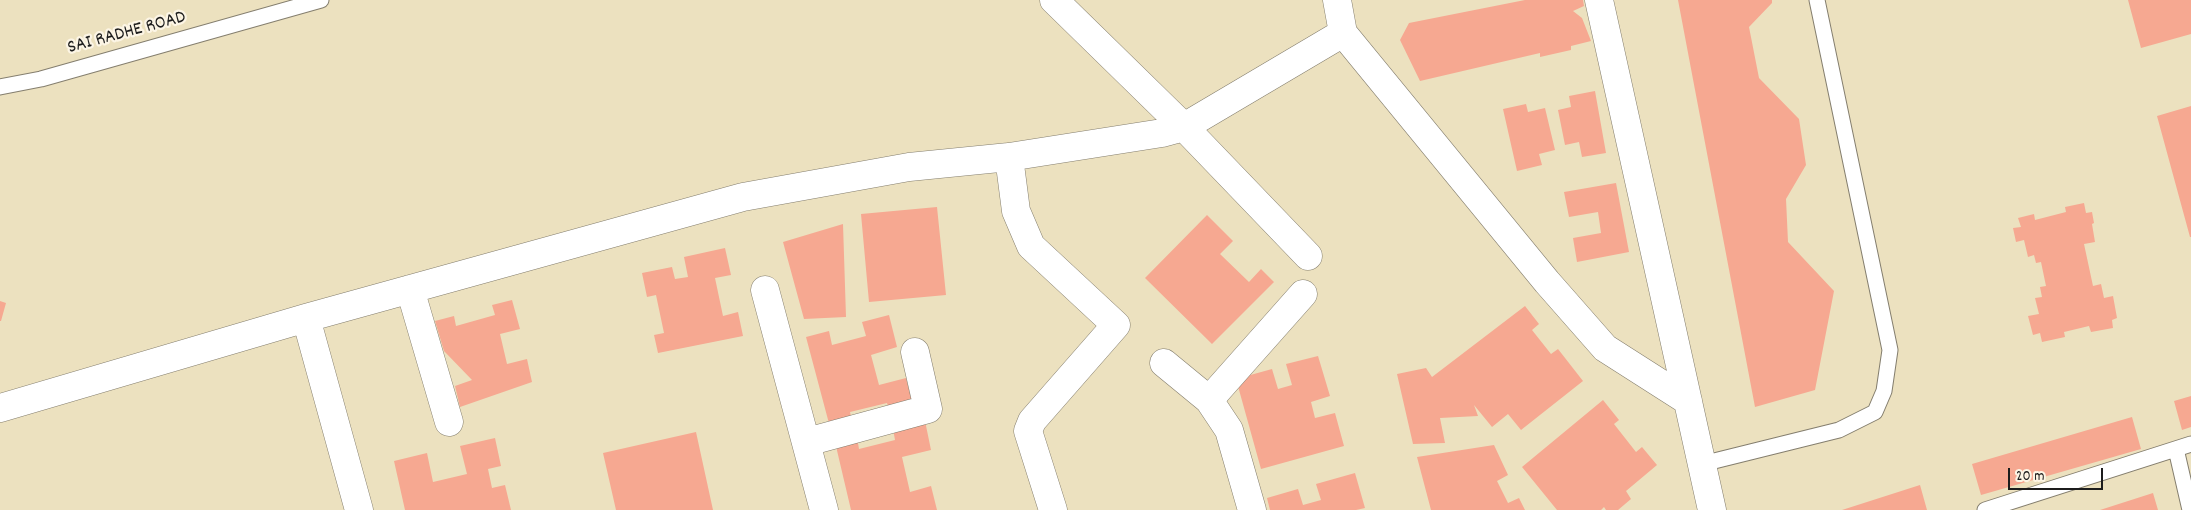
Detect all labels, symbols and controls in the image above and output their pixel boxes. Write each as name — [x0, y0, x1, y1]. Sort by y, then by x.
street label: SAI RADHE ROAD — [65, 7, 189, 61]
scale bar — [2011, 458, 2106, 490]
text: 20 m — [2016, 466, 2044, 488]

